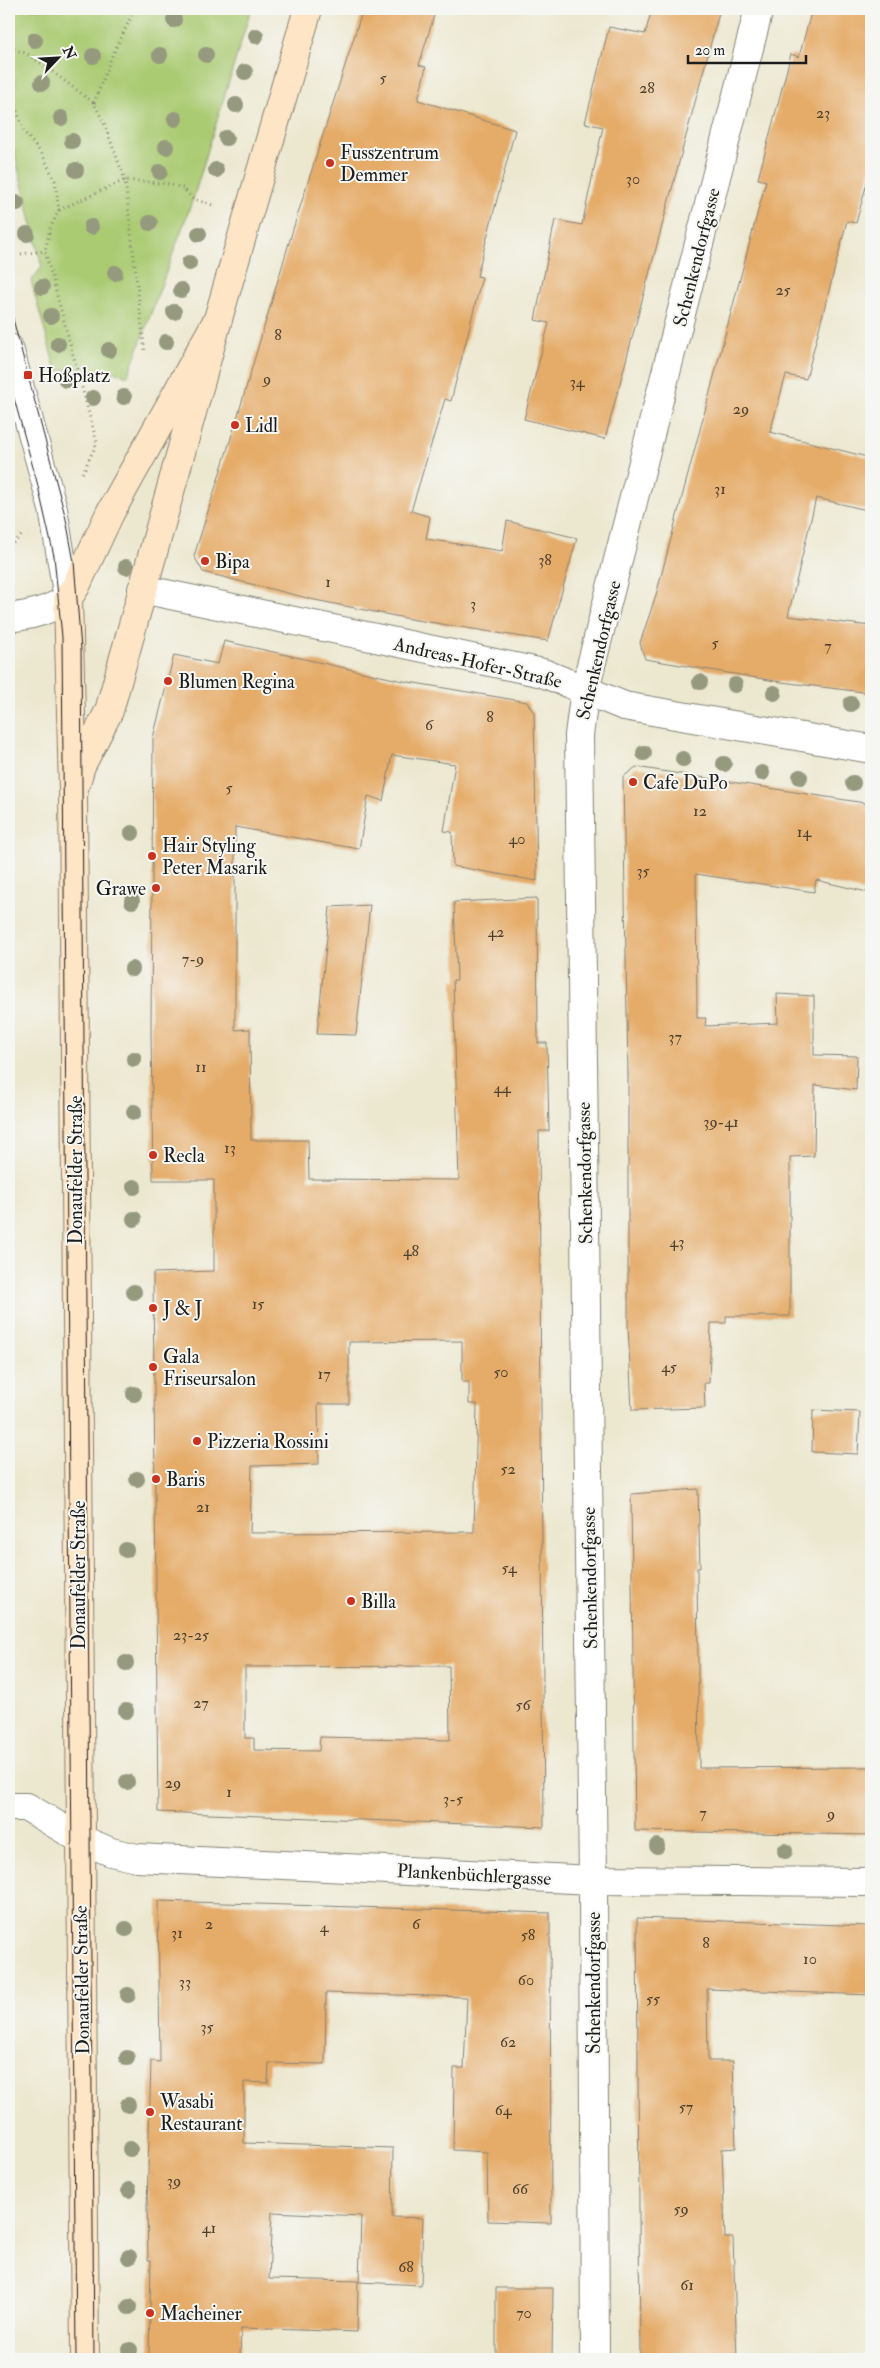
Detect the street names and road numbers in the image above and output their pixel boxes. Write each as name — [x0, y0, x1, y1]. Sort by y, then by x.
street label: Schenkendorfgasse — [668, 185, 726, 329]
street label: Schenkendorfgasse — [571, 578, 627, 722]
street label: Andreas-Hofer-Straße — [390, 632, 564, 694]
street label: Donaufelder Straße — [64, 1095, 88, 1245]
street label: Schenkendorfgasse — [572, 1102, 598, 1244]
street label: Donaufelder Straße — [67, 1500, 91, 1650]
street label: Schenkendorfgasse — [577, 1507, 603, 1649]
street label: Plankenbüchlergasse — [396, 1859, 552, 1891]
street label: Donaufelder Straße — [69, 1905, 95, 2055]
street label: Schenkendorfgasse — [582, 1912, 606, 2054]

